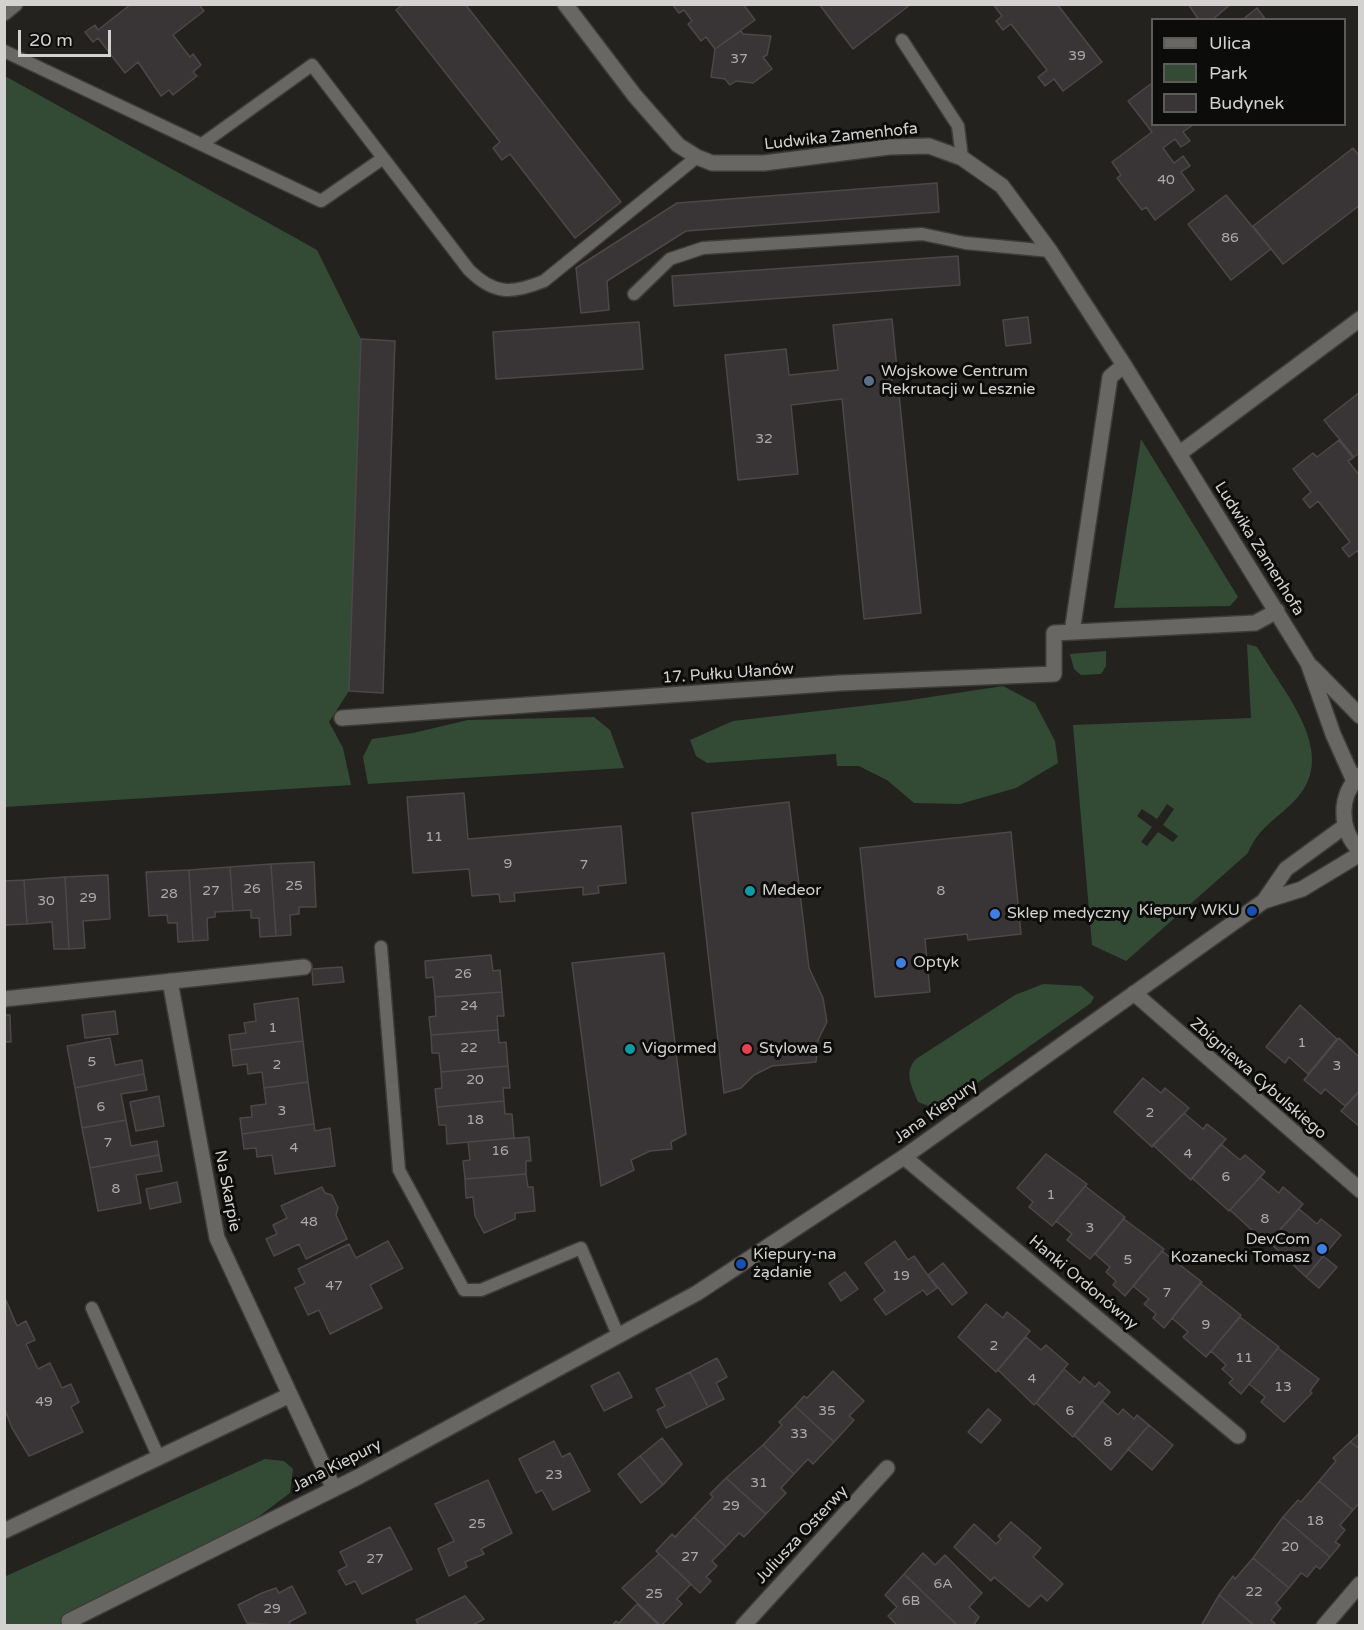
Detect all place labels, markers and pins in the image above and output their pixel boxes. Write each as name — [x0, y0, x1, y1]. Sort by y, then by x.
place label: Wojskowe Centrum Rekrutacji w Lesznie — [881, 362, 1035, 400]
marker: Wojskowe Centrum Rekrutacji w Lesznie — [862, 374, 876, 388]
place label: Medeor — [762, 881, 821, 901]
marker: Medeor — [743, 884, 757, 898]
place label: Kiepury WKU — [1138, 901, 1240, 921]
place label: Sklep medyczny — [1007, 904, 1130, 924]
marker: Kiepury WKU — [1245, 904, 1259, 918]
marker: Sklep medyczny — [988, 907, 1002, 921]
place label: Optyk — [913, 953, 959, 973]
marker: Optyk — [894, 956, 908, 970]
place label: Vigormed — [642, 1039, 717, 1059]
place label: Stylowa 5 — [759, 1039, 833, 1059]
marker: Vigormed — [623, 1042, 637, 1056]
marker: Stylowa 5 — [740, 1042, 754, 1056]
place label: DevCom Kozanecki Tomasz — [1171, 1230, 1310, 1268]
marker: DevCom Kozanecki Tomasz — [1315, 1242, 1329, 1256]
place label: Kiepury-na żądanie — [753, 1245, 836, 1283]
marker: Kiepury-na żądanie — [734, 1257, 748, 1271]

